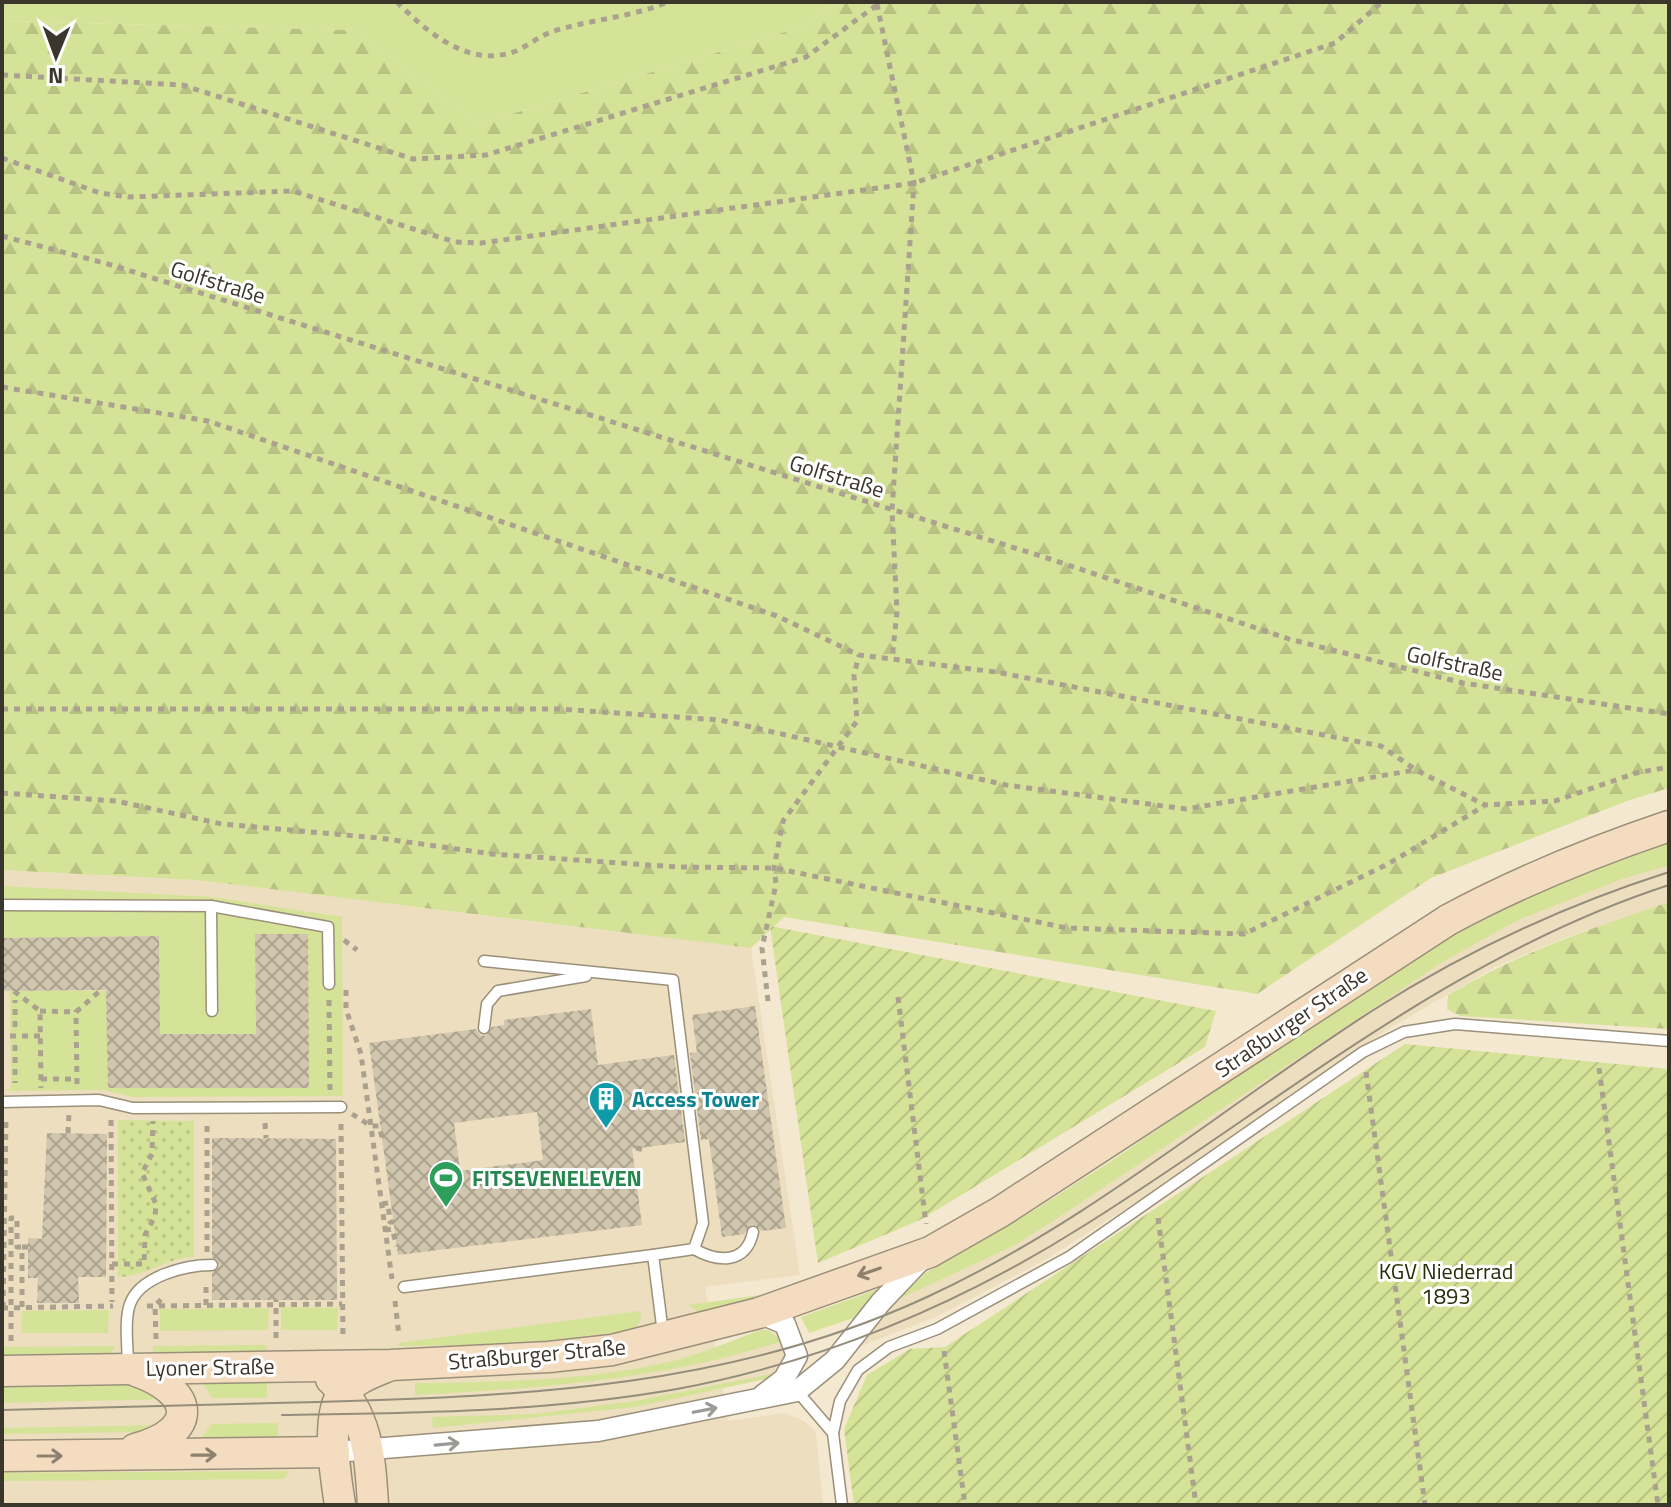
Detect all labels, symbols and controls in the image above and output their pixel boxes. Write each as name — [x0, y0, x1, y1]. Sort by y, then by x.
north arrow — [16, 16, 96, 96]
text: N — [48, 59, 64, 93]
street label: Golfstraße — [166, 251, 270, 313]
street label: Golfstraße — [785, 445, 889, 507]
street label: Golfstraße — [1404, 636, 1506, 690]
street label: Straßburger Straße — [1208, 958, 1374, 1086]
building icon: Access Tower — [587, 1080, 625, 1130]
place label: Access Tower — [632, 1082, 760, 1116]
sports icon: FITSEVENELEVEN — [427, 1159, 465, 1209]
place label: FITSEVENELEVEN — [472, 1161, 642, 1195]
park label: KGV Niederrad 1893 — [1379, 1254, 1513, 1313]
one-way arrow — [857, 1266, 882, 1280]
street label: Straßburger Straße — [447, 1329, 627, 1379]
street label: Lyoner Straße — [145, 1349, 275, 1385]
one-way arrow — [692, 1402, 717, 1417]
one-way arrow — [433, 1436, 460, 1451]
one-way arrow — [190, 1447, 217, 1463]
one-way arrow — [36, 1448, 63, 1464]

